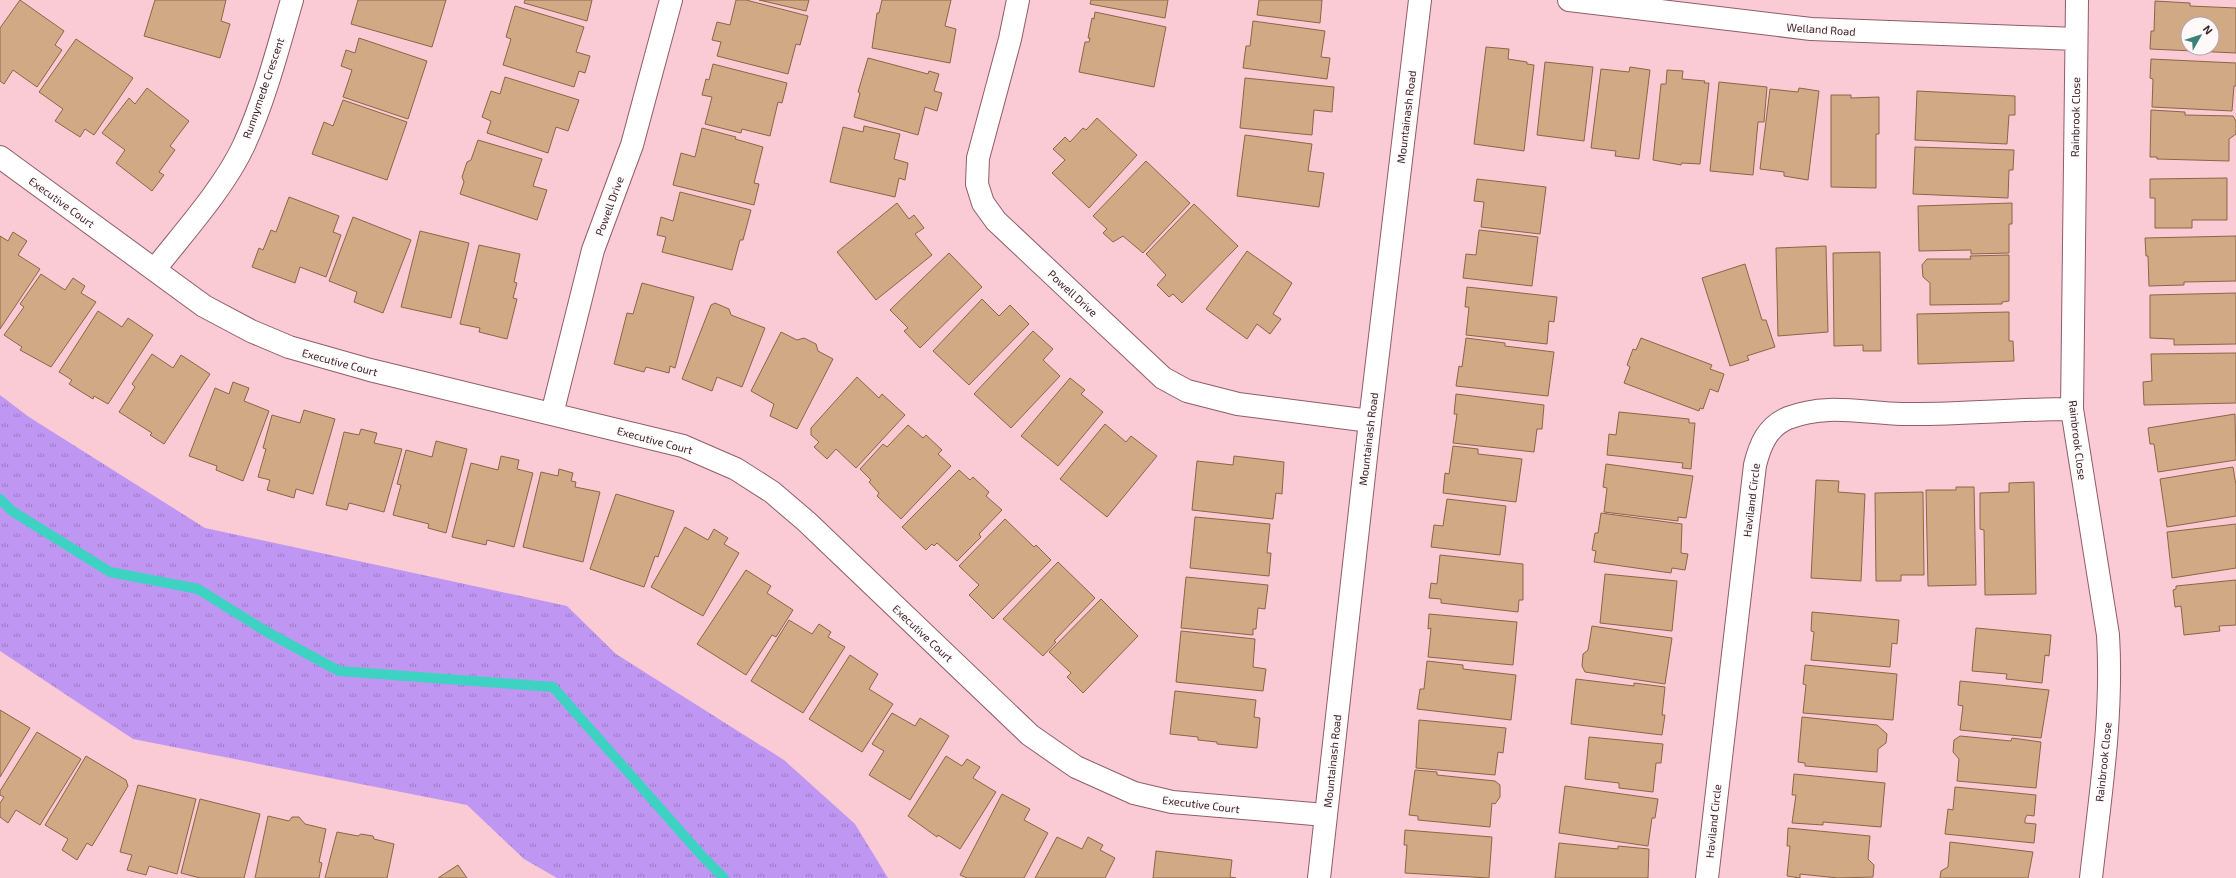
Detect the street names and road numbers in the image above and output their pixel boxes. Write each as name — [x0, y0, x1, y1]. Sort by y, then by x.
street label: Welland Road — [1786, 20, 1856, 38]
street label: Runnymede Crescent — [240, 36, 286, 140]
street label: Mountainash Road — [1394, 70, 1418, 164]
street label: Rainbrook Close — [2068, 77, 2082, 157]
street label: Executive Court — [27, 174, 97, 230]
street label: Powell Drive — [592, 174, 626, 238]
street label: Powell Drive — [1046, 267, 1100, 319]
street label: Executive Court — [301, 346, 379, 378]
street label: Mountainash Road — [1356, 392, 1380, 486]
street label: Rainbrook Close — [2067, 399, 2089, 481]
street label: Executive Court — [616, 424, 694, 456]
street label: Haviland Circle — [1740, 462, 1762, 538]
street label: Executive Court — [890, 602, 956, 664]
street label: Mountainash Road — [1321, 714, 1343, 808]
street label: Rainbrook Close — [2092, 721, 2114, 803]
street label: Haviland Circle — [1703, 783, 1723, 859]
street label: Executive Court — [1162, 793, 1240, 815]

